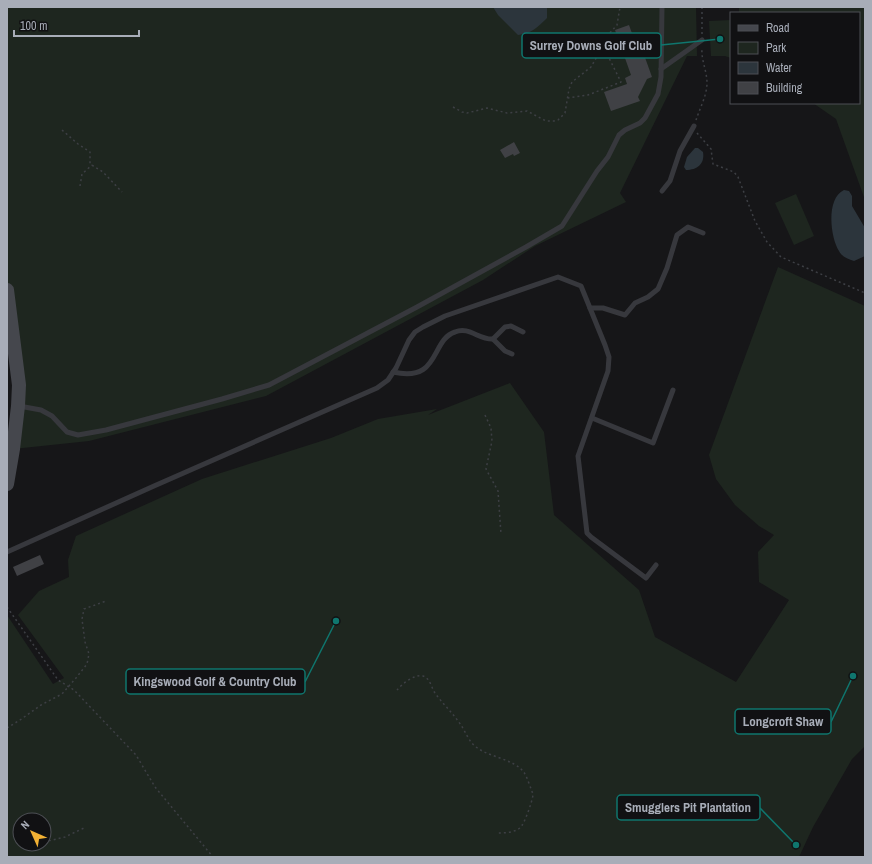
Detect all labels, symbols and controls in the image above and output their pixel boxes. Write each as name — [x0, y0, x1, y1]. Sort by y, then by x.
scale bar — [14, 12, 139, 38]
legend — [730, 12, 860, 104]
text: 100 m — [20, 18, 47, 34]
text: Road — [766, 20, 790, 36]
callout: Surrey Downs Golf Club — [522, 33, 661, 58]
text: Surrey Downs Golf Club — [530, 37, 652, 54]
text: Park — [766, 40, 786, 56]
text: Water — [766, 60, 793, 76]
text: Building — [766, 80, 803, 96]
callout: Kingswood Golf & Country Club — [126, 669, 305, 694]
text: Kingswood Golf & Country Club — [134, 673, 296, 690]
callout: Longcroft Shaw — [735, 709, 831, 734]
text: Longcroft Shaw — [743, 713, 824, 730]
callout: Smugglers Pit Plantation — [617, 795, 760, 820]
text: Smugglers Pit Plantation — [625, 799, 751, 816]
north arrow — [12, 812, 52, 852]
text: N — [18, 818, 32, 832]

